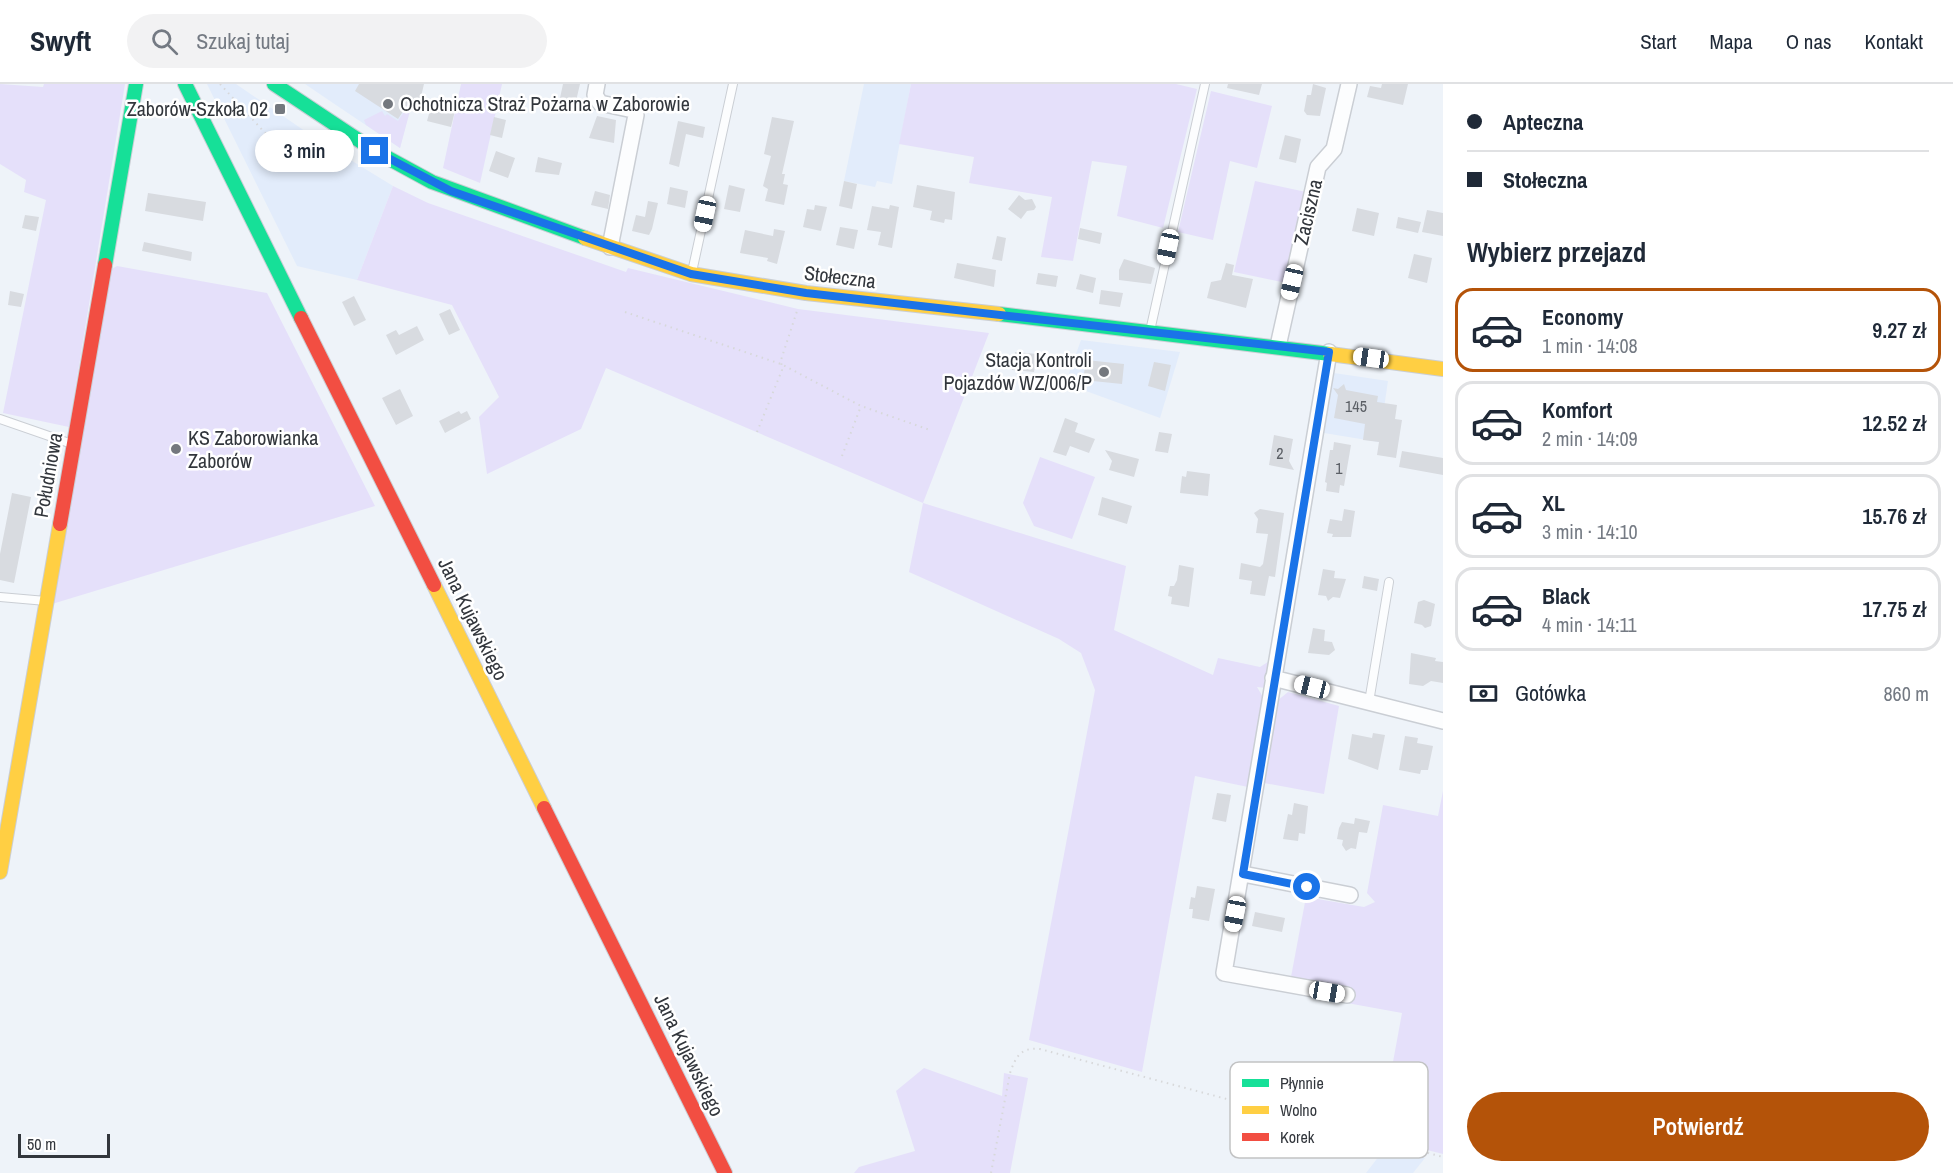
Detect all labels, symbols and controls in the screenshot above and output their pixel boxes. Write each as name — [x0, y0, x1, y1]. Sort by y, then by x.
search box — [127, 14, 547, 68]
text: Swyft — [30, 22, 91, 60]
icon: search — [148, 25, 181, 58]
text: Szukaj tutaj — [196, 26, 290, 56]
text: Start — [1640, 27, 1677, 56]
text: Mapa — [1710, 27, 1753, 56]
text: O nas — [1786, 27, 1832, 56]
text: Kontakt — [1865, 27, 1923, 56]
place label: Ochotnicza Straż Pożarna w Zaborowie — [400, 90, 690, 117]
place label: Zaborów-Szkoła 02 — [127, 95, 268, 122]
marker: Ochotnicza Straż Pożarna w Zaborowie — [381, 97, 395, 111]
marker: Zaborów-Szkoła 02 — [273, 102, 287, 116]
text: Apteczna — [1503, 107, 1583, 137]
callout: 3 min — [255, 130, 354, 172]
text: 3 min — [283, 137, 326, 164]
route end — [361, 137, 388, 164]
text: Stołeczna — [1503, 165, 1587, 195]
street label: Zaciszna — [1287, 176, 1328, 247]
car — [692, 195, 718, 233]
car — [1155, 228, 1181, 266]
text: Wybierz przejazd — [1467, 234, 1646, 270]
street label: Stołeczna — [803, 259, 877, 294]
car — [1279, 262, 1305, 302]
text: Economy — [1542, 302, 1623, 332]
icon: car — [1470, 303, 1524, 357]
text: 9.27 zł — [1872, 315, 1926, 345]
text: 1 min · 14:08 — [1542, 332, 1638, 359]
place label: Stacja Kontroli Pojazdów WZ/006/P — [943, 346, 1092, 396]
car — [1352, 347, 1390, 369]
marker: Stacja Kontroli Pojazdów WZ/006/P — [1097, 365, 1111, 379]
house number: 145 — [1345, 395, 1367, 417]
text: Komfort — [1542, 395, 1612, 425]
icon: car — [1470, 396, 1524, 450]
text: 12.52 zł — [1862, 408, 1926, 438]
place label: KS Zaborowianka Zaborów — [188, 424, 318, 474]
text: 2 min · 14:09 — [1542, 425, 1638, 452]
street label: Południowa — [27, 430, 68, 519]
marker: KS Zaborowianka Zaborów — [169, 442, 183, 456]
house number: 2 — [1276, 442, 1284, 464]
house number: 1 — [1335, 457, 1343, 479]
text: XL — [1542, 488, 1565, 518]
icon: car — [1470, 489, 1524, 543]
text: 15.76 zł — [1862, 501, 1926, 531]
text: 3 min · 14:10 — [1542, 518, 1638, 545]
street label: Jana Kujawskiego — [432, 553, 515, 685]
text: Black — [1542, 581, 1590, 611]
icon: car — [1470, 582, 1524, 636]
text: 17.75 zł — [1862, 594, 1926, 624]
text: 4 min · 14:11 — [1542, 611, 1637, 638]
car — [1292, 674, 1332, 700]
icon: cash — [1467, 677, 1500, 710]
text: Gotówka — [1515, 678, 1586, 708]
text: 860 m — [1883, 680, 1929, 707]
route start — [1293, 873, 1320, 900]
car — [1223, 895, 1247, 933]
car — [1308, 980, 1346, 1004]
street label: Jana Kujawskiego — [648, 989, 731, 1121]
legend — [1230, 1062, 1428, 1158]
text: Płynnie — [1280, 1072, 1324, 1094]
button: Potwierdź — [1467, 1092, 1929, 1161]
text: Wolno — [1280, 1099, 1317, 1121]
text: Korek — [1280, 1126, 1315, 1148]
scale bar — [18, 1131, 110, 1158]
text: 50 m — [27, 1133, 56, 1155]

